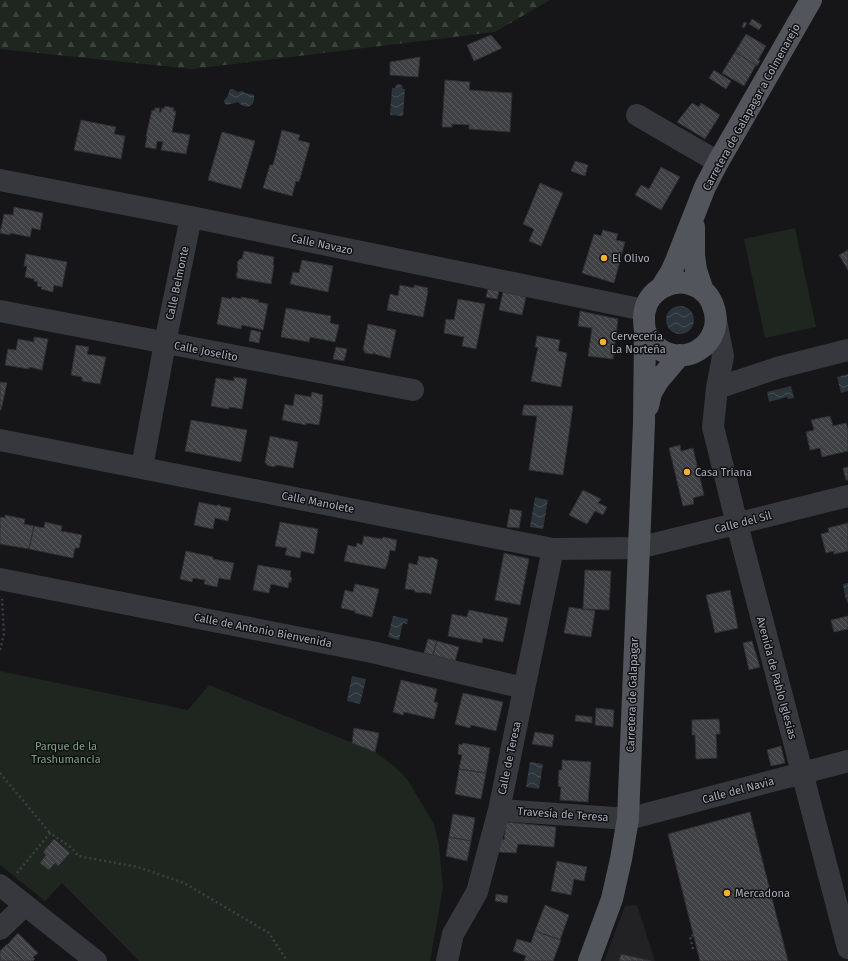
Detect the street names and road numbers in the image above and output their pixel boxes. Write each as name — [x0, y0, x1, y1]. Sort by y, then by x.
street label: Carretera de Galapagar a Colmenarejo — [700, 21, 803, 193]
street label: Calle Navazo — [290, 232, 354, 257]
street label: Calle Belmonte — [163, 245, 192, 321]
street label: Calle Joselito — [173, 339, 239, 364]
street label: Calle Manolete — [281, 489, 355, 516]
street label: Calle del Sil — [713, 509, 773, 536]
street label: Calle de Antonio Bienvenida — [193, 611, 333, 650]
street label: Avenida de Pablo Iglesias — [754, 615, 799, 741]
street label: Carretera de Galapagar — [624, 637, 641, 752]
street label: Calle de Teresa — [495, 720, 524, 796]
street label: Calle del Navia — [701, 775, 775, 806]
street label: Travesía de Teresa — [517, 805, 609, 824]

